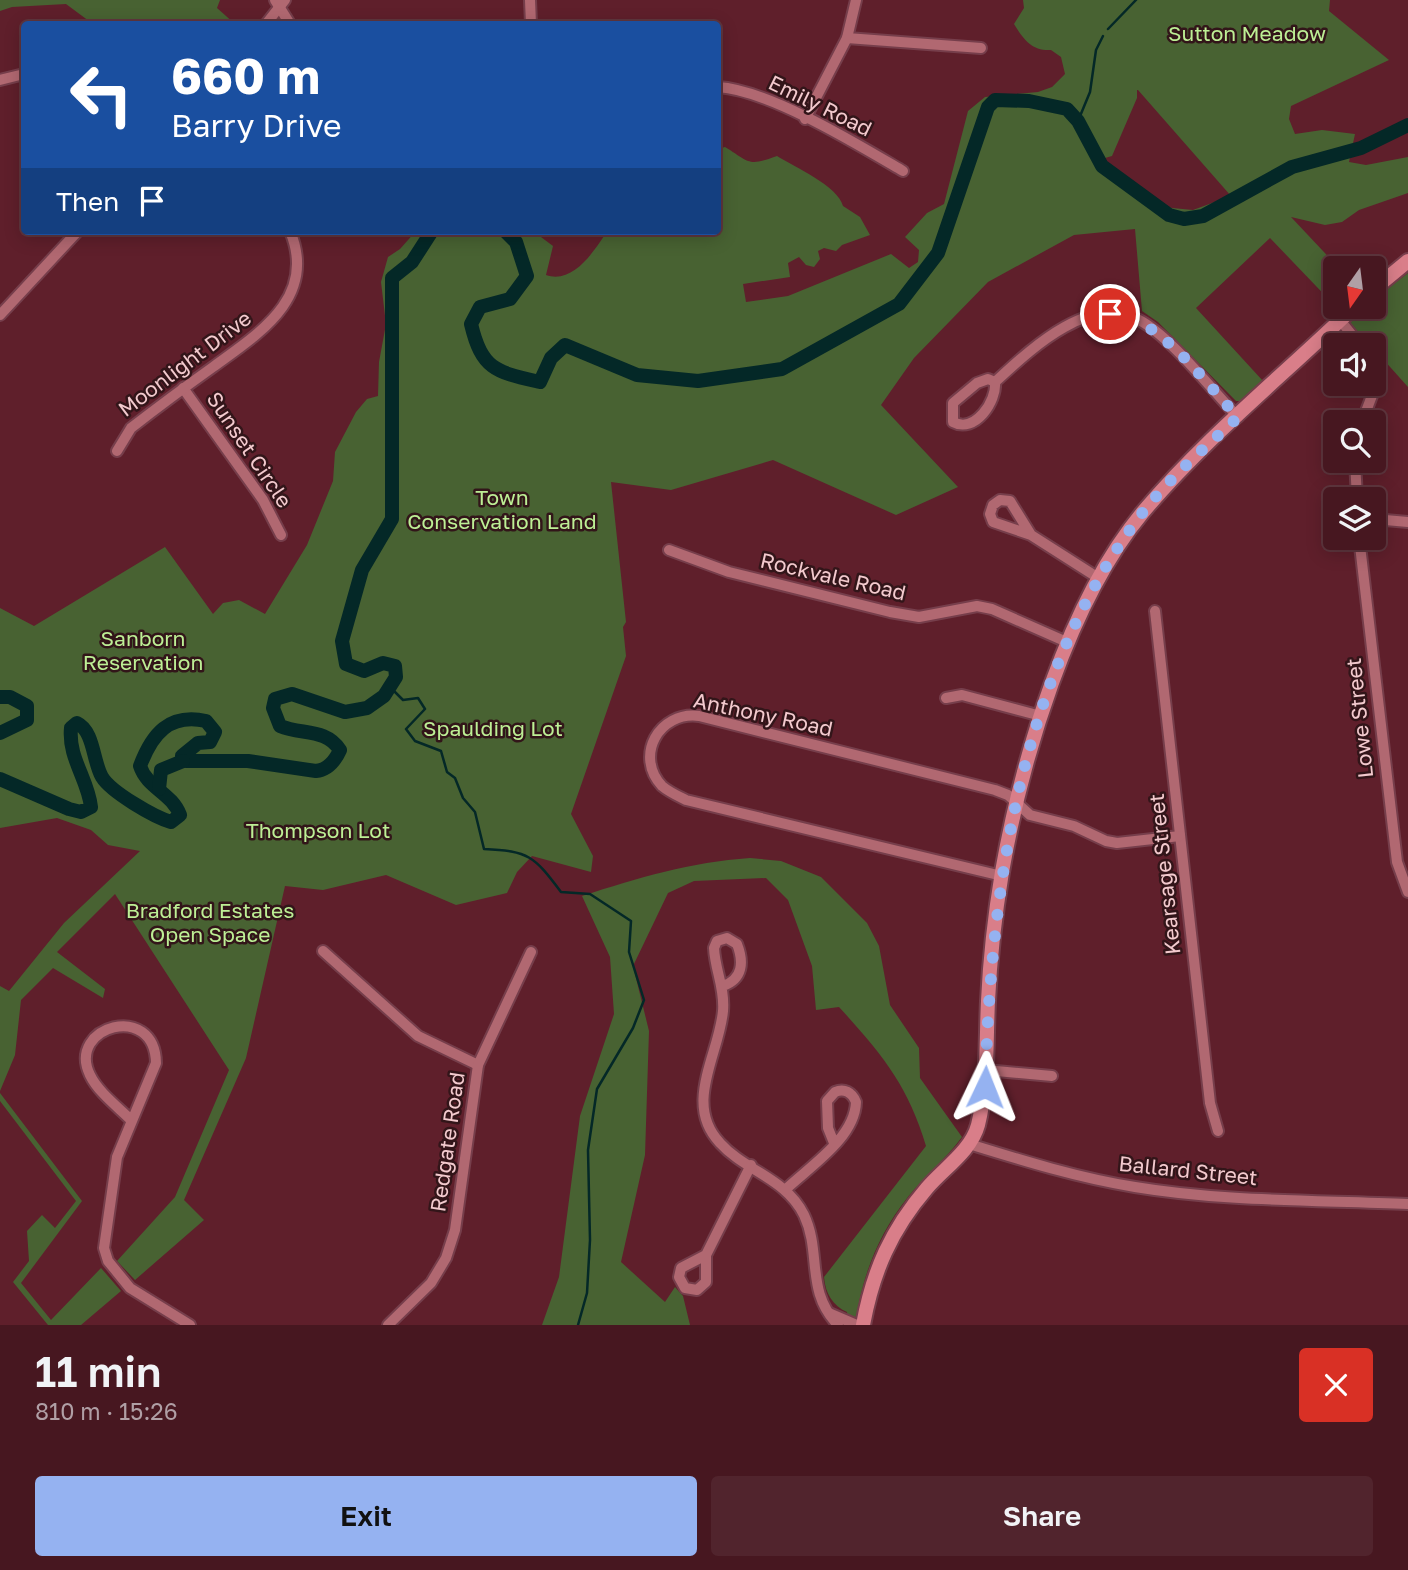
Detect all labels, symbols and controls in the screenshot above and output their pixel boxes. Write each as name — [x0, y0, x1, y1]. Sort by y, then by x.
park label: Sutton Meadow — [1168, 20, 1326, 46]
text: 660 m — [171, 46, 320, 105]
icon: left — [56, 49, 147, 140]
street label: Emily Road — [764, 69, 876, 141]
text: Barry Drive — [171, 106, 342, 144]
icon: arrive — [133, 182, 171, 220]
text: Then — [56, 186, 119, 217]
north arrow — [1323, 256, 1386, 318]
map controls — [1323, 256, 1386, 550]
pin — [1080, 284, 1140, 344]
icon: arrive — [1091, 295, 1129, 333]
street label: Moonlight Drive — [113, 305, 256, 422]
button: sound — [1323, 333, 1386, 396]
street label: Sunset Circle — [202, 387, 298, 512]
button: search — [1323, 410, 1386, 473]
park label: Town Conservation Land — [407, 484, 597, 534]
button: layers — [1323, 487, 1386, 550]
street label: Rockvale Road — [758, 547, 909, 605]
park label: Sanborn Reservation — [83, 625, 203, 675]
street label: Lowe Street — [1340, 657, 1378, 779]
street label: Anthony Road — [691, 687, 835, 741]
park label: Spaulding Lot — [423, 715, 563, 741]
street label: Kearsage Street — [1143, 792, 1185, 956]
park label: Thompson Lot — [246, 817, 390, 843]
park label: Bradford Estates Open Space — [126, 897, 294, 947]
position arrow — [948, 1050, 1022, 1124]
street label: Redgate Road — [424, 1070, 470, 1213]
street label: Ballard Street — [1117, 1150, 1259, 1190]
text: 11 min — [35, 1346, 161, 1396]
button: close — [1299, 1348, 1373, 1422]
text: 810 m · 15:26 — [35, 1397, 178, 1425]
button: Exit — [35, 1476, 697, 1556]
button: Share — [711, 1476, 1373, 1556]

